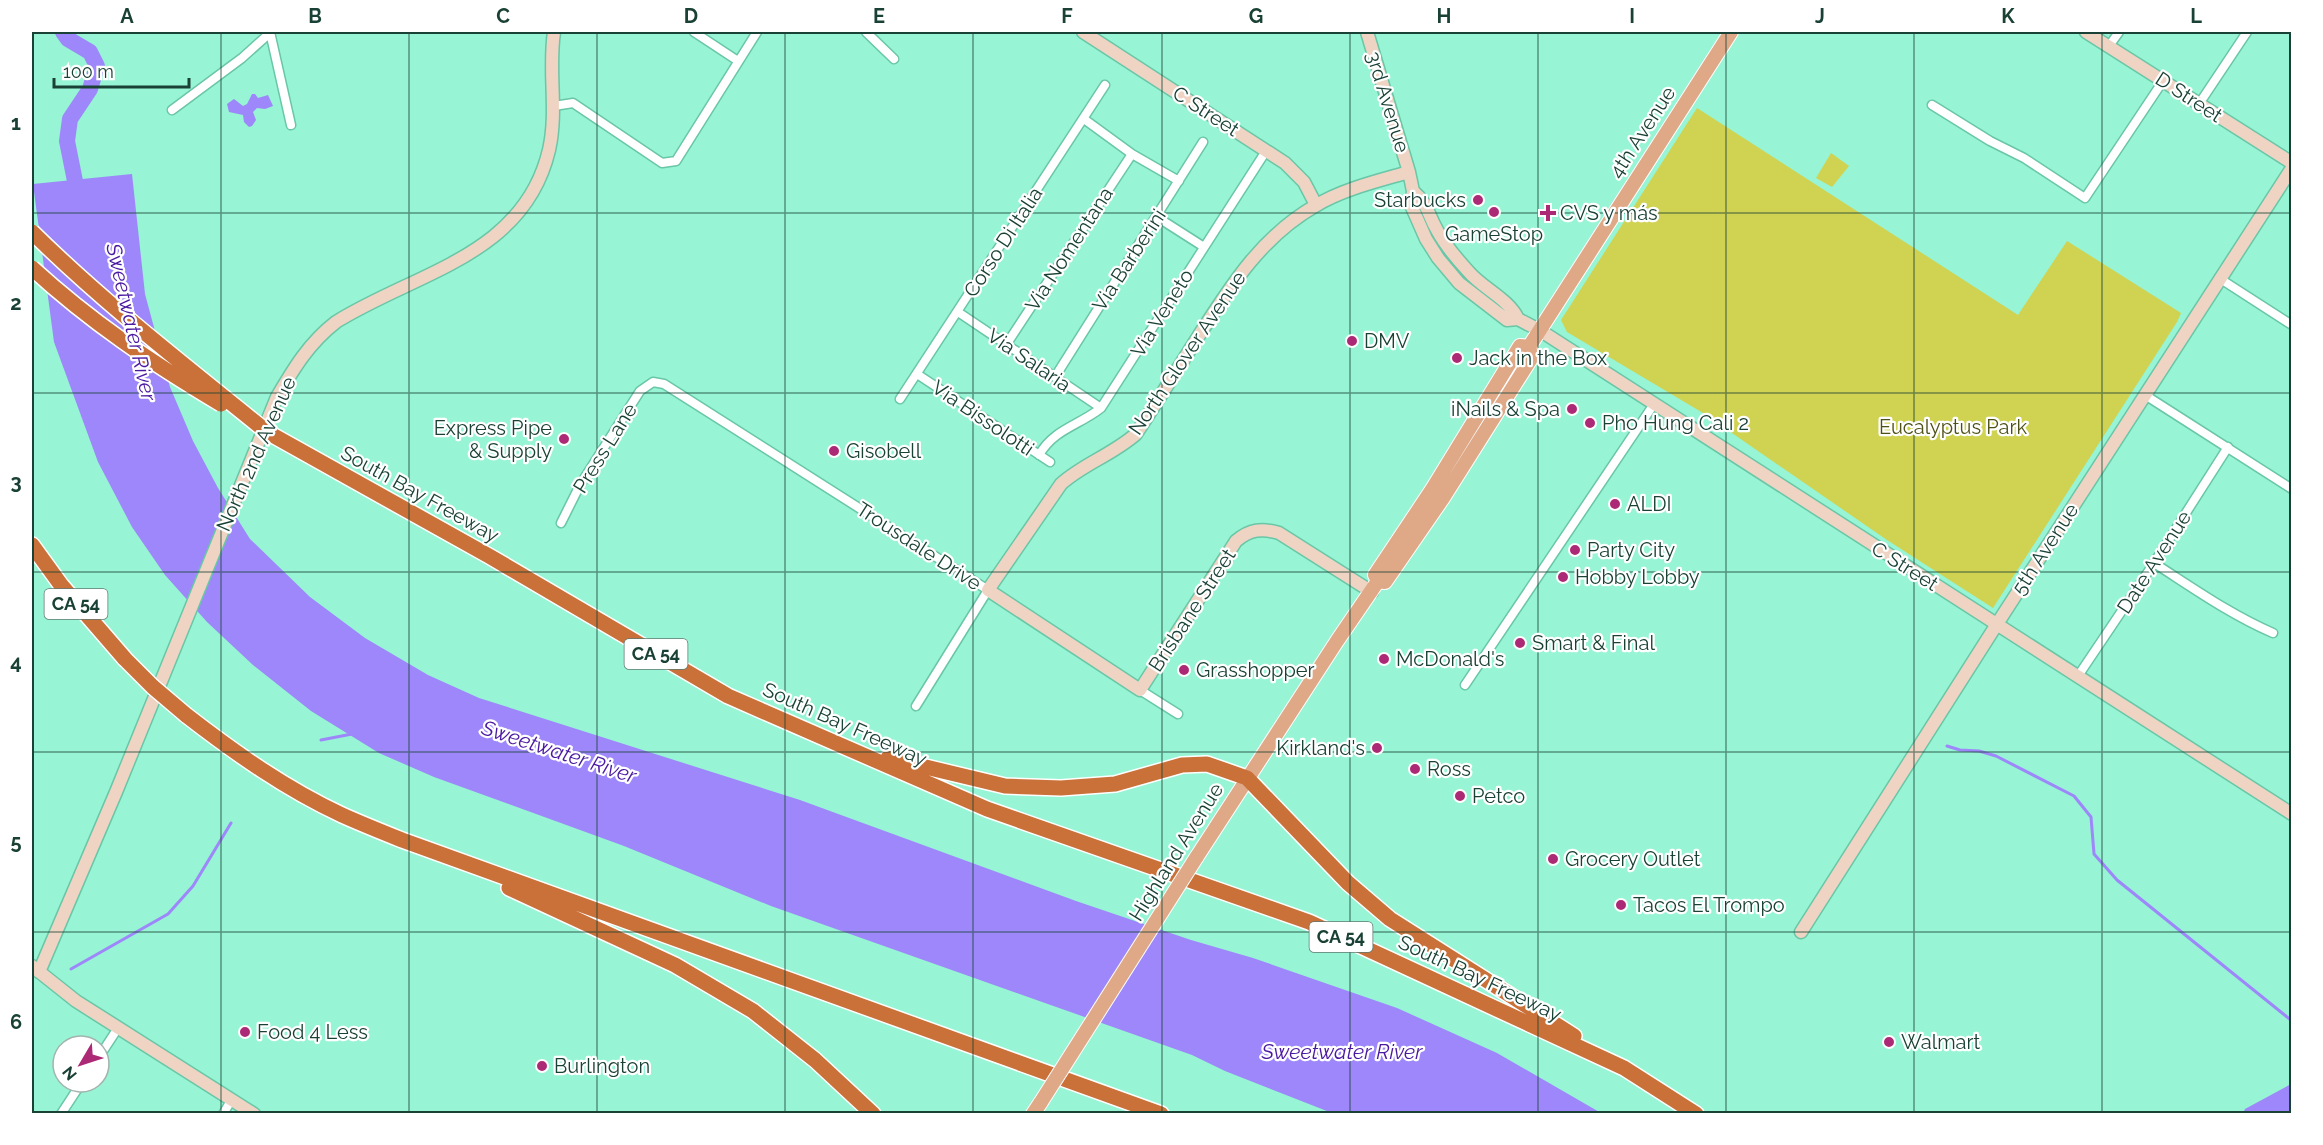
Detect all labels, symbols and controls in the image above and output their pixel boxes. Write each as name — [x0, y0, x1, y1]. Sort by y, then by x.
text: A — [120, 4, 134, 28]
text: B — [308, 4, 322, 28]
text: C — [496, 4, 510, 28]
text: D — [684, 4, 698, 28]
text: E — [873, 4, 885, 28]
text: F — [1061, 4, 1073, 28]
text: G — [1249, 4, 1263, 28]
text: H — [1437, 4, 1451, 28]
text: I — [1629, 4, 1635, 28]
text: J — [1815, 4, 1825, 28]
text: K — [2001, 4, 2015, 28]
text: L — [2190, 4, 2202, 28]
street label: 3rd Avenue — [1361, 49, 1415, 156]
scale bar — [54, 51, 189, 89]
text: 100 m — [63, 61, 114, 82]
street label: D Street — [2151, 67, 2227, 128]
street label: C Street — [1168, 81, 1244, 141]
street label: 4th Avenue — [1604, 82, 1681, 182]
text: 1 — [11, 111, 21, 135]
street label: Corso Di Italia — [959, 183, 1047, 301]
street label: Via Nomentana — [1020, 183, 1118, 315]
place label: Starbucks — [1374, 188, 1466, 212]
marker: Starbucks — [1471, 193, 1485, 207]
place label: CVS y más — [1560, 201, 1658, 225]
street label: Via Barberini — [1087, 205, 1171, 315]
marker: GameStop — [1487, 205, 1501, 219]
marker: CVS y más — [1541, 206, 1555, 220]
place label: GameStop — [1445, 222, 1543, 246]
water label: Sweetwater River — [101, 240, 162, 404]
street label: Via Veneto — [1126, 265, 1198, 361]
street label: North Glover Avenue — [1123, 266, 1251, 439]
text: 2 — [10, 291, 22, 315]
street label: Via Salaria — [983, 323, 1075, 397]
place label: DMV — [1364, 329, 1410, 353]
marker: DMV — [1345, 334, 1359, 348]
place label: Jack in the Box — [1469, 346, 1607, 370]
marker: Jack in the Box — [1450, 351, 1464, 365]
street label: North 2nd Avenue — [211, 373, 301, 535]
street label: Via Bissolotti — [927, 375, 1039, 461]
place label: iNails & Spa — [1451, 397, 1560, 421]
street label: Press Lane — [568, 398, 642, 497]
marker: iNails & Spa — [1565, 402, 1579, 416]
place label: Pho Hung Cali 2 — [1602, 411, 1749, 435]
park label: Eucalyptus Park — [1879, 415, 2027, 439]
place label: Express Pipe & Supply — [434, 416, 552, 463]
marker: Pho Hung Cali 2 — [1583, 416, 1597, 430]
marker: Express Pipe & Supply — [557, 432, 571, 446]
place label: Gisobell — [846, 439, 922, 463]
street label: South Bay Freeway — [337, 441, 503, 547]
marker: Gisobell — [827, 444, 841, 458]
text: 3 — [10, 470, 22, 494]
place label: ALDI — [1627, 492, 1671, 516]
street label: Trousdale Drive — [852, 497, 986, 595]
marker: ALDI — [1608, 497, 1622, 511]
street label: 5th Avenue — [2007, 499, 2084, 599]
street label: Date Avenue — [2112, 506, 2196, 618]
street label: C Street — [1867, 536, 1943, 596]
place label: Party City — [1587, 538, 1675, 562]
marker: Party City — [1568, 543, 1582, 557]
street label: Brisbane Street — [1143, 544, 1241, 676]
place label: Hobby Lobby — [1575, 565, 1700, 589]
marker: Hobby Lobby — [1556, 570, 1570, 584]
road number: CA 54 — [44, 589, 107, 619]
place label: Smart & Final — [1532, 631, 1655, 655]
marker: Smart & Final — [1513, 636, 1527, 650]
road number: CA 54 — [624, 639, 688, 669]
place label: McDonald's — [1396, 647, 1504, 671]
text: 4 — [10, 650, 22, 674]
marker: McDonald's — [1377, 652, 1391, 666]
place label: Grasshopper — [1196, 658, 1315, 682]
marker: Grasshopper — [1177, 663, 1191, 677]
street label: South Bay Freeway — [759, 677, 931, 771]
water label: Sweetwater River — [478, 714, 640, 789]
place label: Kirkland's — [1276, 736, 1365, 760]
marker: Kirkland's — [1370, 741, 1384, 755]
place label: Ross — [1427, 757, 1471, 781]
marker: Ross — [1408, 762, 1422, 776]
street label: Highland Avenue — [1124, 778, 1228, 925]
place label: Petco — [1472, 784, 1525, 808]
marker: Petco — [1453, 789, 1467, 803]
text: 5 — [10, 830, 22, 854]
place label: Grocery Outlet — [1565, 847, 1701, 871]
marker: Grocery Outlet — [1546, 852, 1560, 866]
place label: Tacos El Trompo — [1633, 893, 1785, 917]
marker: Tacos El Trompo — [1614, 898, 1628, 912]
road number: CA 54 — [1310, 922, 1372, 952]
street label: South Bay Freeway — [1395, 930, 1565, 1026]
text: 6 — [10, 1010, 22, 1034]
place label: Food 4 Less — [257, 1020, 368, 1044]
marker: Food 4 Less — [238, 1025, 252, 1039]
place label: Walmart — [1901, 1030, 1981, 1054]
north arrow — [51, 1034, 111, 1094]
marker: Walmart — [1882, 1035, 1896, 1049]
water label: Sweetwater River — [1261, 1039, 1423, 1064]
place label: Burlington — [554, 1054, 650, 1078]
marker: Burlington — [535, 1059, 549, 1073]
text: N — [59, 1062, 81, 1084]

